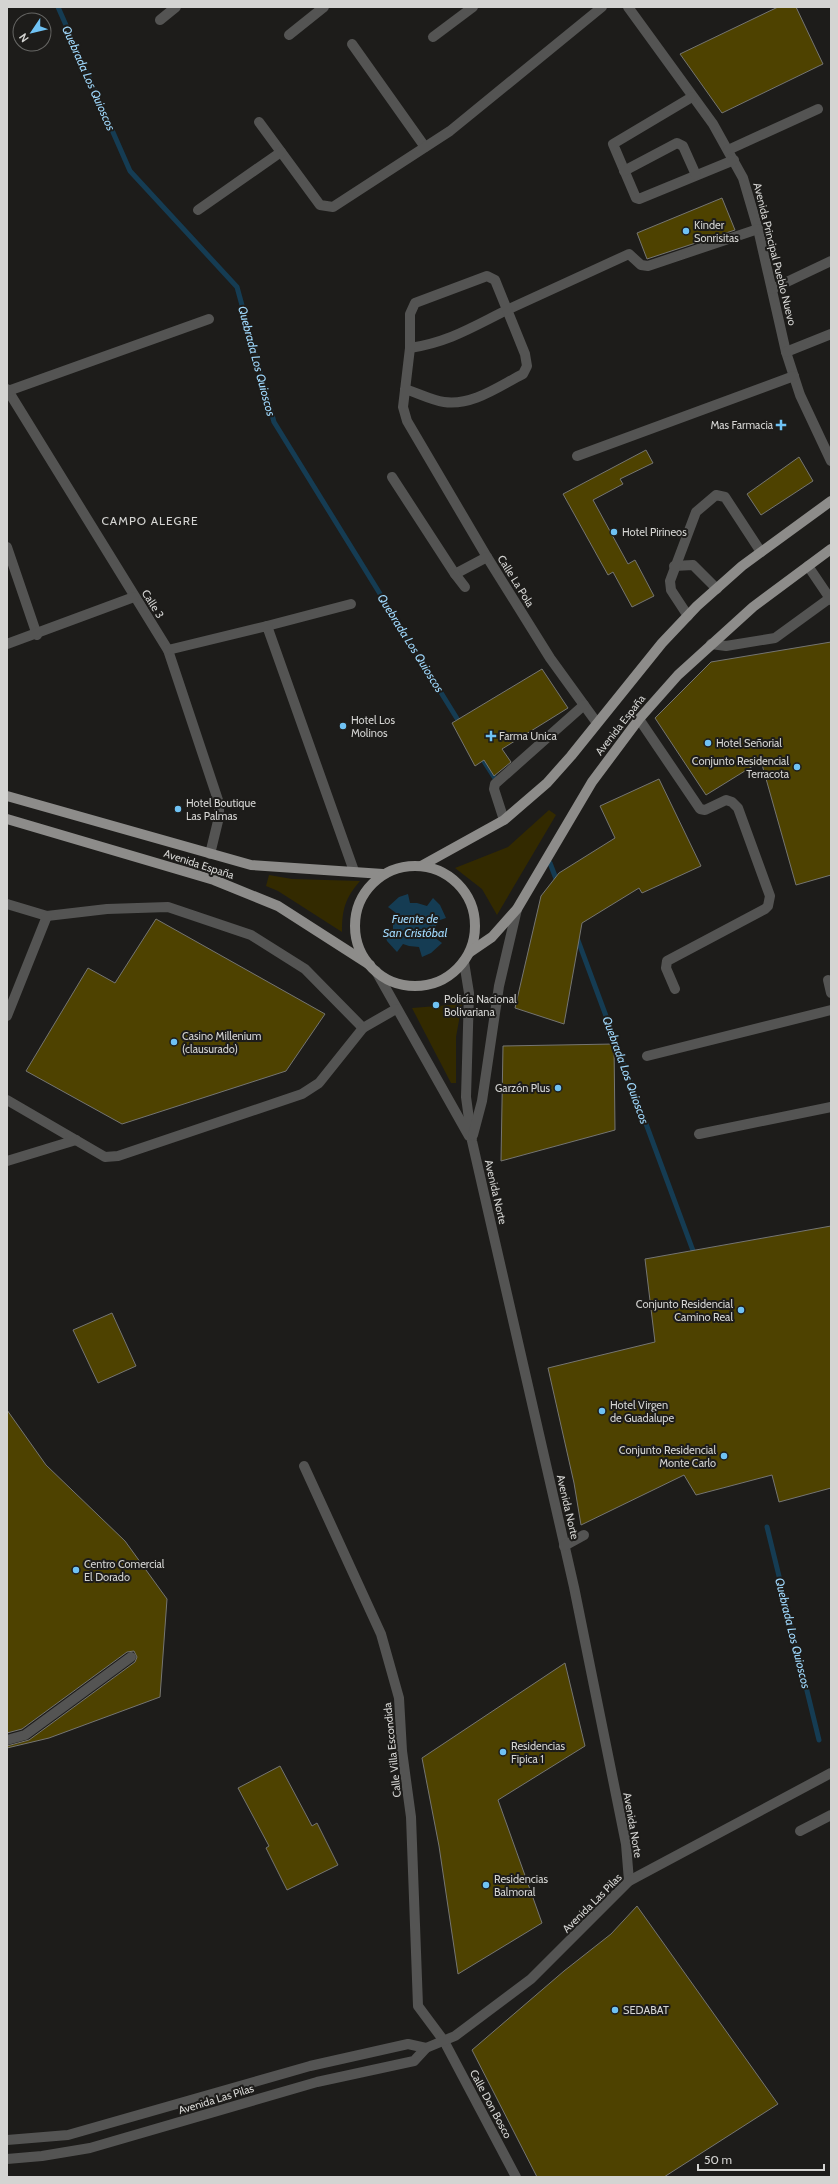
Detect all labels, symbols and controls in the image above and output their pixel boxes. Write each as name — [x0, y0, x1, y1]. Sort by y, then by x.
north arrow — [12, 12, 52, 52]
water label: Quebrada Los Quioscos — [59, 23, 119, 133]
text: N — [16, 31, 32, 45]
street label: Avenida Principal Pueblo Nuevo — [750, 181, 800, 327]
place label: Kinder Sonrisitas — [694, 218, 739, 245]
marker: Kinder Sonrisitas — [681, 226, 691, 236]
water label: Quebrada Los Quioscos — [235, 304, 279, 418]
place label: Mas Farmacia — [710, 418, 774, 432]
marker: Mas Farmacia — [776, 420, 786, 430]
district label: CAMPO ALEGRE — [101, 513, 199, 528]
place label: Hotel Pirineos — [622, 525, 687, 539]
marker: Hotel Pirineos — [609, 527, 619, 537]
street label: Calle La Pola — [495, 552, 538, 610]
street label: Calle 3 — [139, 587, 167, 621]
water label: Quebrada Los Quioscos — [375, 591, 448, 695]
street label: Avenida España — [592, 691, 648, 758]
place label: Hotel Los Molinos — [351, 713, 395, 740]
marker: Hotel Los Molinos — [338, 721, 348, 731]
place label: Farma Unica — [499, 729, 558, 743]
marker: Farma Unica — [486, 731, 496, 741]
place label: Hotel Señorial — [716, 736, 782, 750]
marker: Hotel Señorial — [703, 738, 713, 748]
place label: Conjunto Residencial Terracota — [692, 754, 790, 781]
marker: Conjunto Residencial Terracota — [792, 762, 802, 772]
place label: Hotel Boutique Las Palmas — [186, 796, 256, 823]
marker: Hotel Boutique Las Palmas — [173, 804, 183, 814]
street label: Avenida España — [162, 846, 237, 882]
water label: Fuente de San Cristóbal — [383, 911, 447, 940]
place label: Policía Nacional Bolivariana — [444, 992, 517, 1019]
marker: Policía Nacional Bolivariana — [431, 1000, 441, 1010]
water label: Quebrada Los Quioscos — [600, 1014, 653, 1126]
place label: Casino Millenium (clausurado) — [182, 1029, 262, 1056]
marker: Casino Millenium (clausurado) — [169, 1037, 179, 1047]
place label: Garzón Plus — [495, 1081, 550, 1095]
marker: Garzón Plus — [553, 1083, 563, 1093]
street label: Avenida Norte — [482, 1158, 510, 1226]
place label: Conjunto Residencial Camino Real — [636, 1297, 733, 1324]
marker: Conjunto Residencial Camino Real — [736, 1305, 746, 1315]
place label: Hotel Virgen de Guadalupe — [610, 1398, 674, 1425]
marker: Hotel Virgen de Guadalupe — [597, 1406, 607, 1416]
place label: Conjunto Residencial Monte Carlo — [619, 1443, 716, 1470]
marker: Conjunto Residencial Monte Carlo — [719, 1451, 729, 1461]
street label: Avenida Norte — [554, 1473, 582, 1541]
place label: Centro Comercial El Dorado — [84, 1557, 165, 1584]
marker: Centro Comercial El Dorado — [71, 1565, 81, 1575]
water label: Quebrada Los Quioscos — [772, 1576, 814, 1690]
street label: Calle Villa Escondida — [380, 1701, 404, 1798]
place label: Residencias Fipica 1 — [511, 1739, 565, 1766]
marker: Residencias Fipica 1 — [498, 1747, 508, 1757]
street label: Avenida Norte — [620, 1791, 646, 1859]
street label: Avenida Las Pilas — [559, 1870, 625, 1936]
place label: Residencias Balmoral — [494, 1872, 548, 1899]
marker: Residencias Balmoral — [481, 1880, 491, 1890]
place label: SEDABAT — [623, 2003, 669, 2017]
marker: SEDABAT — [610, 2005, 620, 2015]
street label: Calle Don Bosco — [467, 2067, 515, 2141]
street label: Avenida Las Pilas — [176, 2081, 256, 2117]
scale bar — [698, 2146, 824, 2172]
text: 50 m — [704, 2152, 732, 2167]

